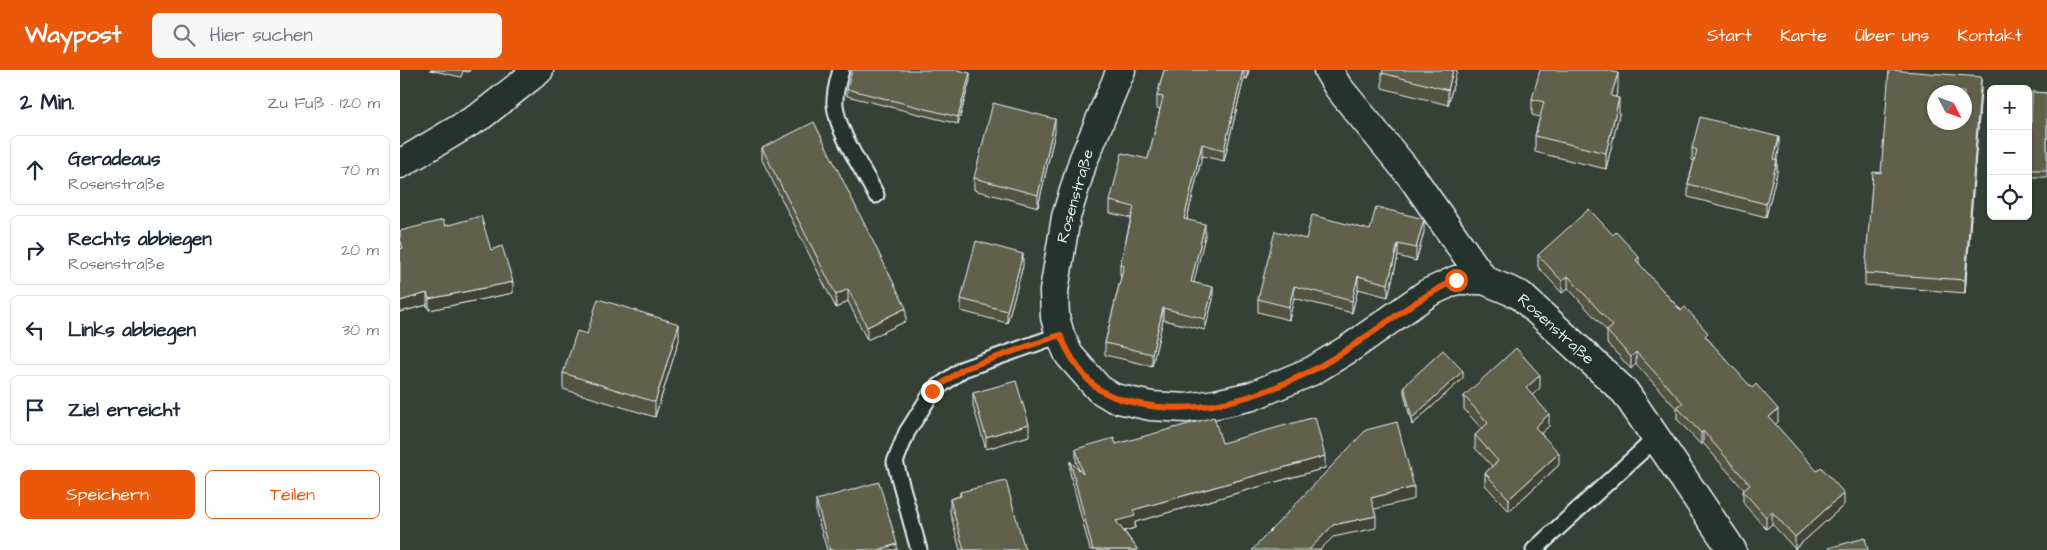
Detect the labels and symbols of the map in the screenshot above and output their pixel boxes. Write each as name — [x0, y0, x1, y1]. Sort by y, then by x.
north arrow — [1927, 85, 1972, 130]
street label: Rosenstraße — [1051, 146, 1099, 245]
route start — [1445, 269, 1468, 292]
street label: Rosenstraße — [1513, 289, 1600, 370]
route end — [921, 380, 944, 403]

